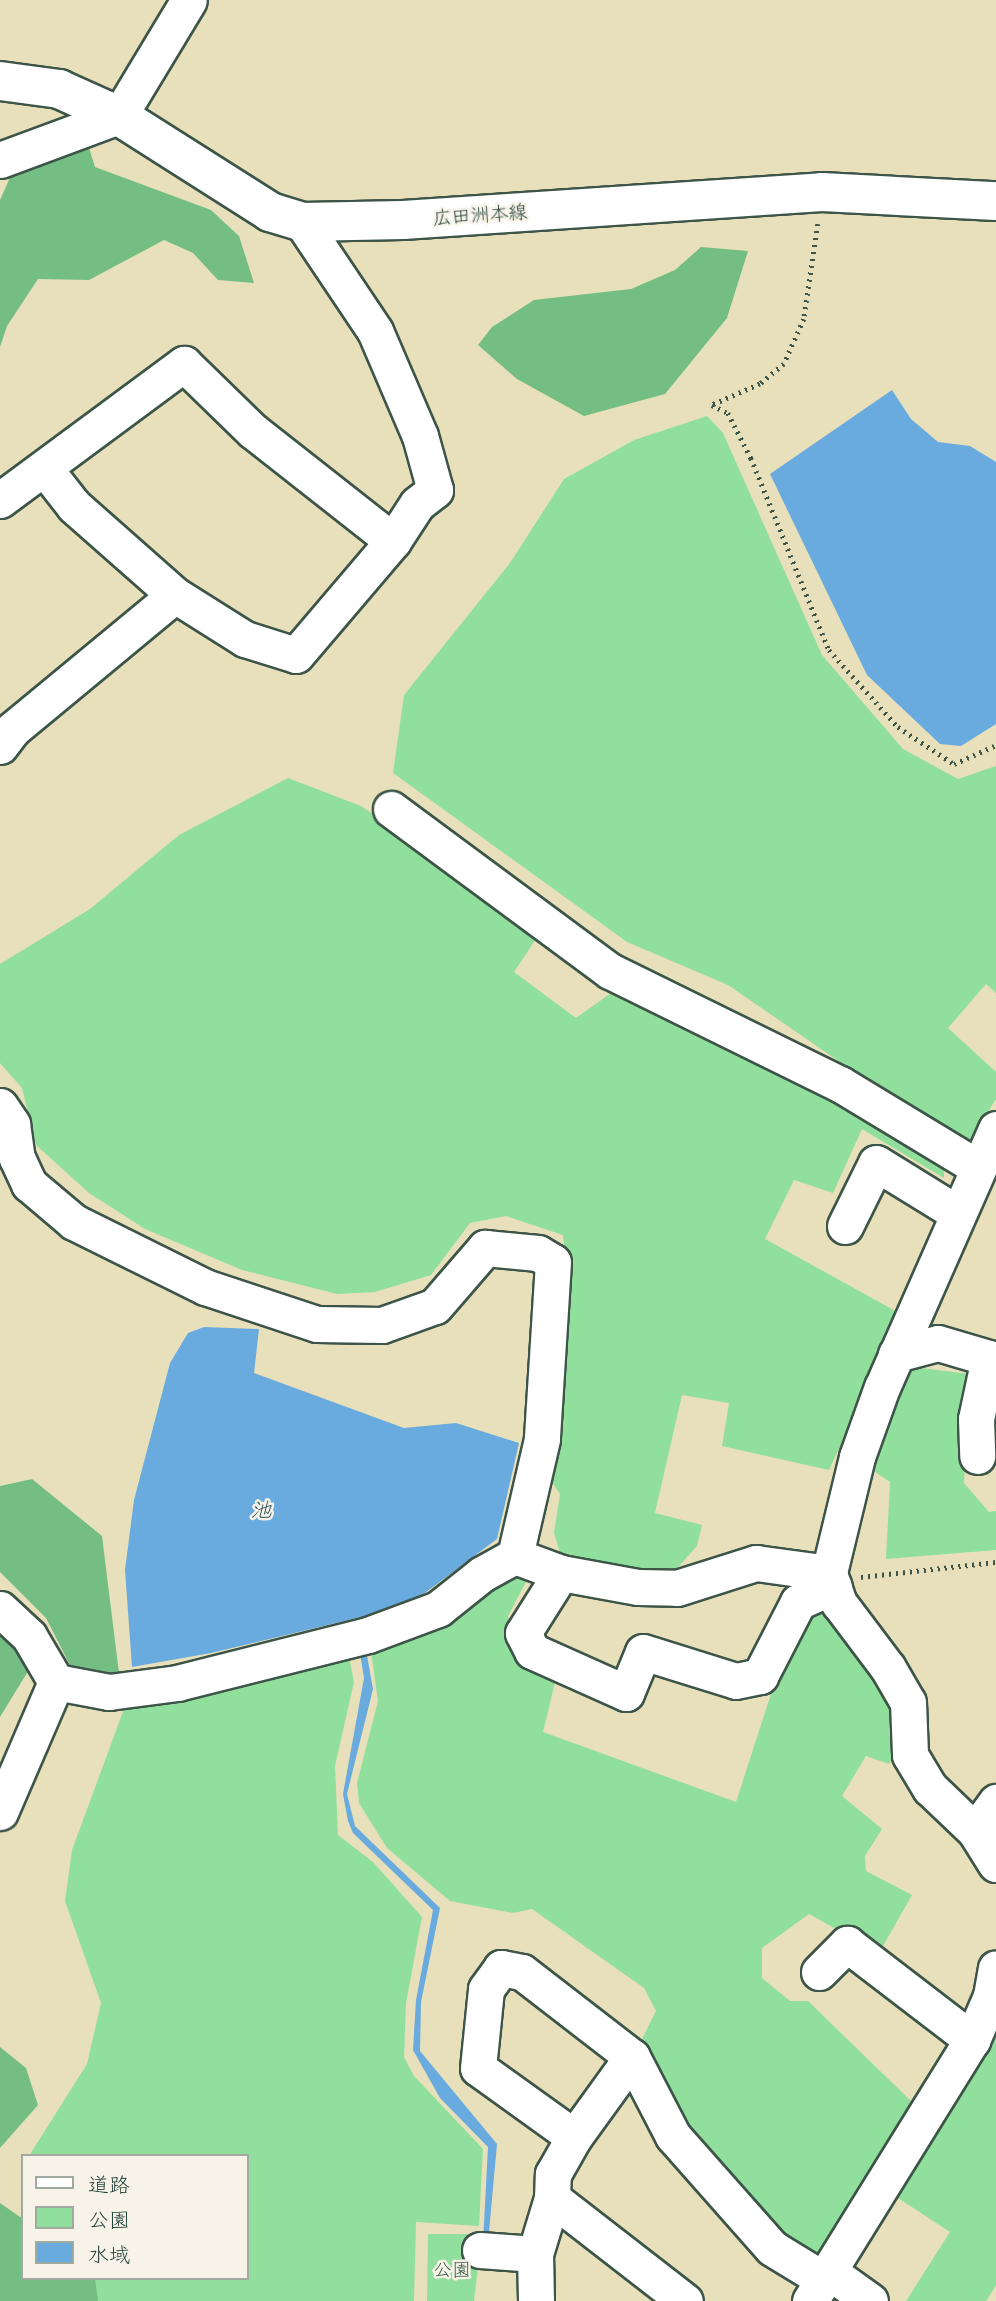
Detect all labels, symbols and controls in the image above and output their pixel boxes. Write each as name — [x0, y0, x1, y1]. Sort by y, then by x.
street label: 広田洲本線 — [432, 200, 528, 230]
water label: 池 — [251, 1497, 271, 1523]
legend — [21, 2154, 248, 2280]
text: 道路 — [88, 2171, 130, 2198]
text: 公園 — [88, 2206, 130, 2233]
text: 水域 — [88, 2241, 130, 2268]
park label: 公園 — [433, 2259, 471, 2281]

